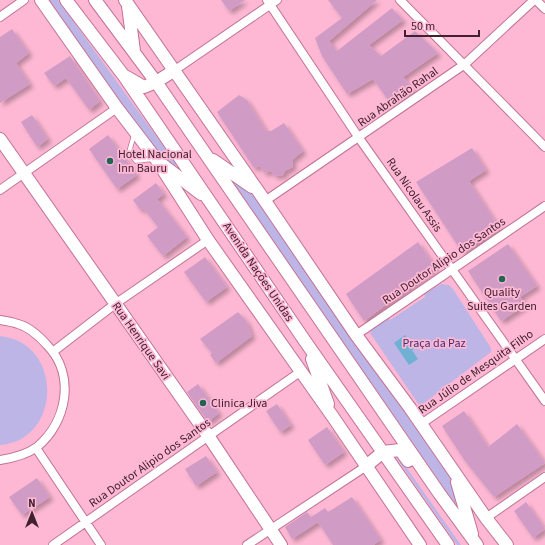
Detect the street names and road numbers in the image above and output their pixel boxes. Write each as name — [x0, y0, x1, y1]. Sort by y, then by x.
street label: Rua Abrahão Rahal — [354, 63, 442, 131]
street label: Rua Nicolau Assis — [382, 154, 446, 236]
street label: Rua Doutor Alipio dos Santos — [379, 213, 509, 309]
street label: Avenida Nações Unidas — [218, 219, 298, 325]
street label: Rua Henrique Savi — [108, 299, 174, 384]
street label: Rua Júlio de Mesquita Filho — [415, 326, 537, 418]
street label: Rua Doutor Alipio dos Santos — [86, 414, 214, 512]

